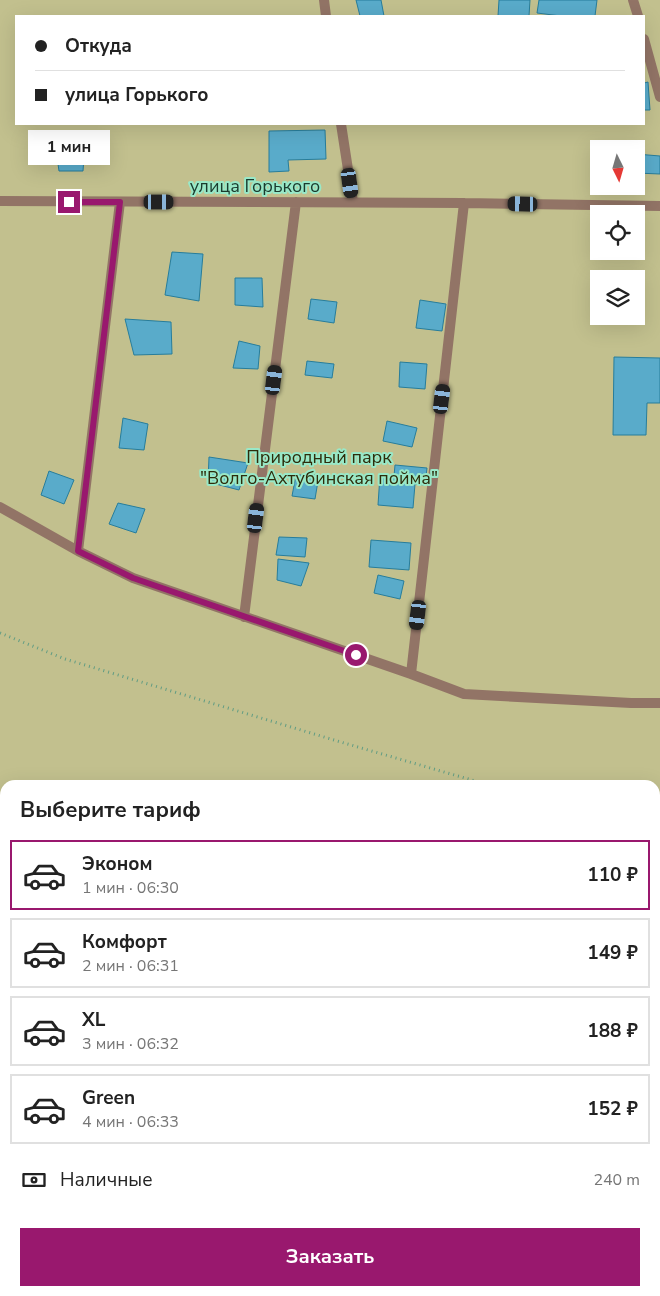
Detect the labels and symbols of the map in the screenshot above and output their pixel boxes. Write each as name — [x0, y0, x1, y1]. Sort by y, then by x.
callout: 1 мин — [28, 130, 110, 164]
north arrow — [590, 140, 645, 195]
car — [340, 167, 359, 199]
street label: улица Горького — [190, 174, 320, 198]
route end — [58, 191, 80, 213]
car — [144, 195, 174, 210]
car — [507, 196, 538, 212]
car — [264, 364, 283, 396]
car — [432, 383, 451, 415]
park label: Природный парк "Волго-Ахтубинская пойма" — [200, 445, 438, 490]
car — [246, 502, 265, 534]
car — [408, 599, 427, 631]
route start — [345, 644, 367, 666]

